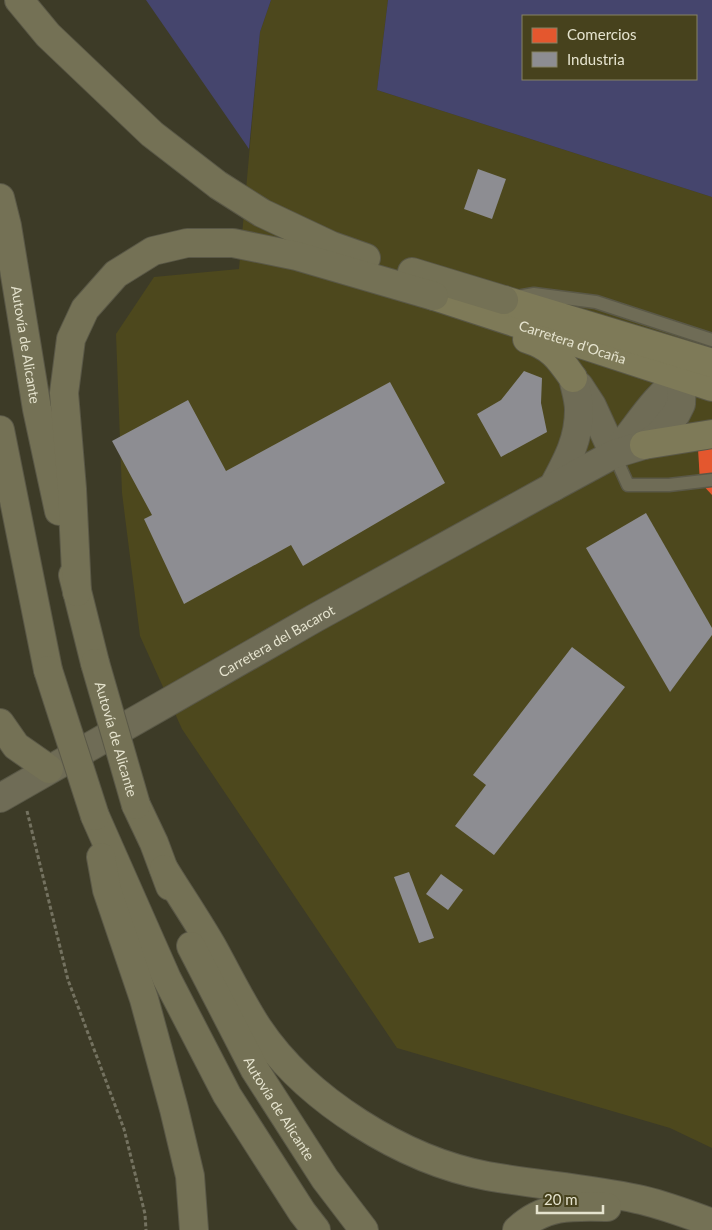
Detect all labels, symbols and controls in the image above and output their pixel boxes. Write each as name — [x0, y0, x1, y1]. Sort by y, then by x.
legend — [522, 15, 697, 80]
text: Comercios — [567, 25, 637, 43]
text: Industria — [567, 50, 625, 68]
street label: Autovía de Alicante — [8, 284, 44, 405]
street label: Carretera d'Ocaña — [517, 316, 629, 367]
street label: Carretera del Bacarot — [215, 601, 337, 680]
street label: Autovía de Alicante — [92, 679, 142, 799]
street label: Autovía de Alicante — [241, 1053, 319, 1163]
scale bar — [537, 1182, 603, 1214]
text: 20 m — [544, 1190, 578, 1208]

